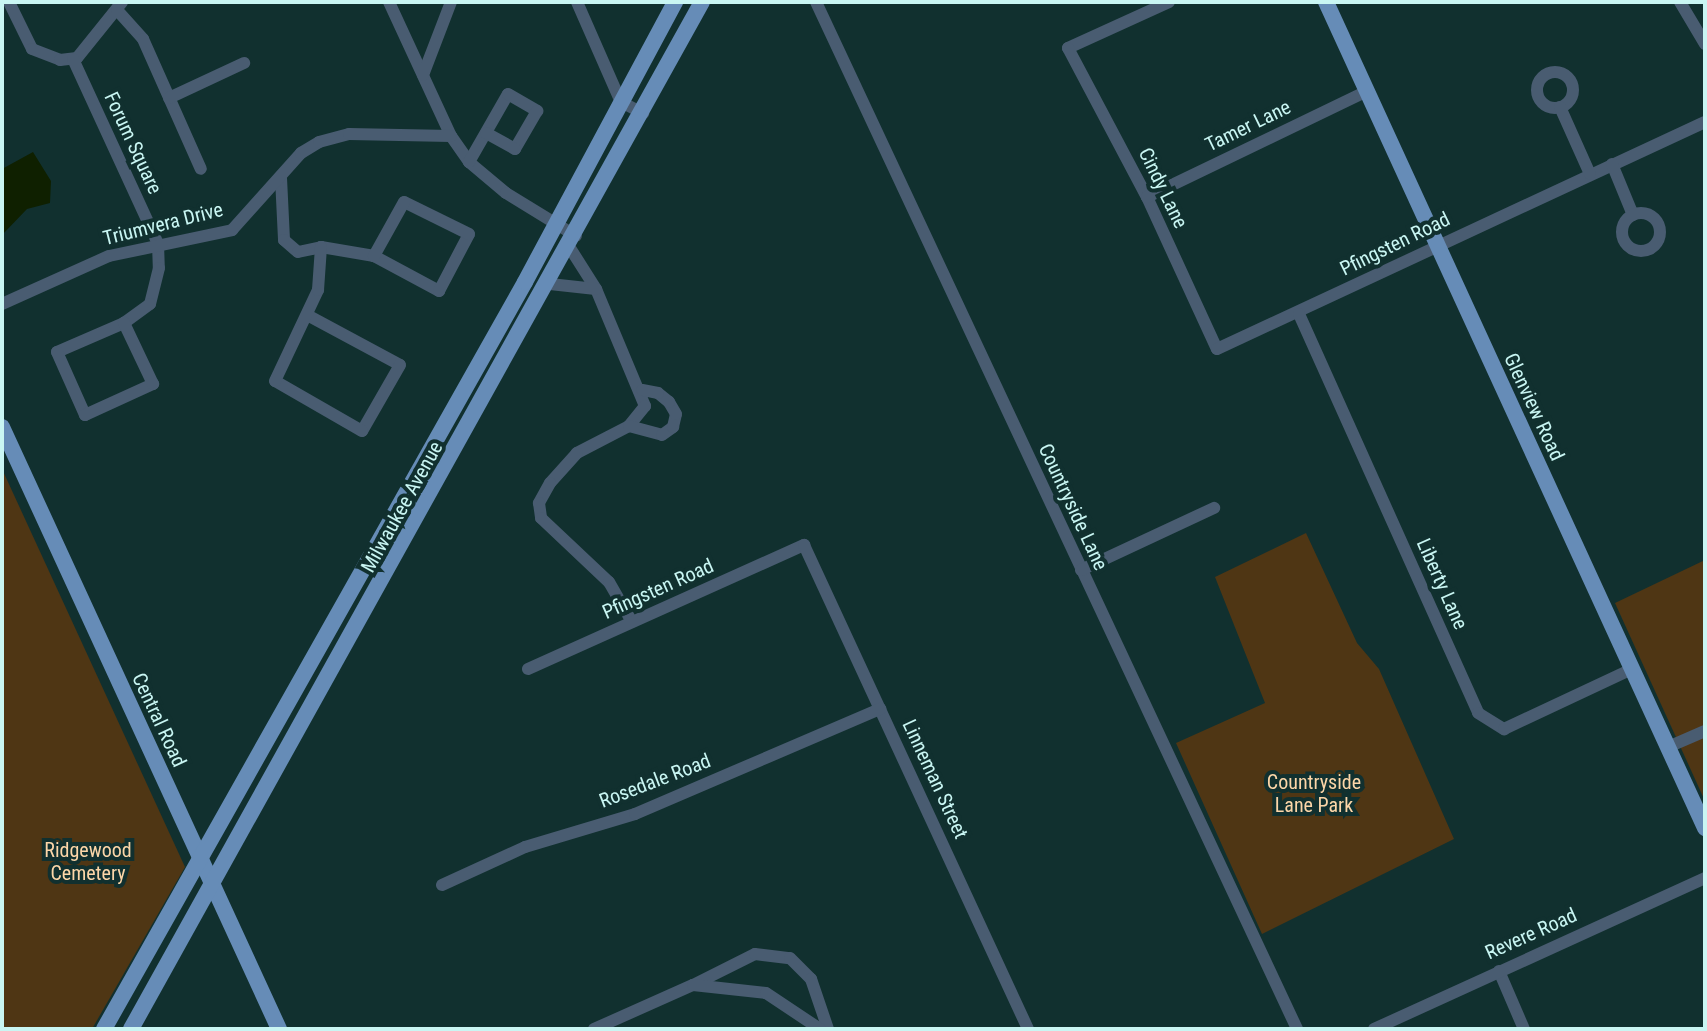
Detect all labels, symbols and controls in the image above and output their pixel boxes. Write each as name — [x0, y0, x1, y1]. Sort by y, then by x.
street label: Forum Square — [99, 88, 167, 198]
street label: Tamer Lane — [1201, 95, 1295, 157]
street label: Cindy Lane — [1133, 144, 1193, 232]
street label: Triumvera Drive — [101, 198, 225, 250]
street label: Pfingsten Road — [1336, 207, 1454, 281]
street label: Glenview Road — [1499, 349, 1569, 465]
street label: Milwaukee Avenue — [356, 437, 448, 577]
street label: Countryside Lane — [1033, 440, 1113, 574]
street label: Liberty Lane — [1411, 535, 1473, 633]
street label: Pfingsten Road — [599, 554, 717, 624]
street label: Central Road — [127, 669, 191, 771]
street label: Linneman Street — [897, 716, 973, 842]
street label: Rosedale Road — [596, 749, 714, 813]
park label: Countryside Lane Park — [1267, 770, 1361, 817]
park label: Ridgewood Cemetery — [44, 838, 132, 885]
street label: Revere Road — [1481, 903, 1581, 965]

